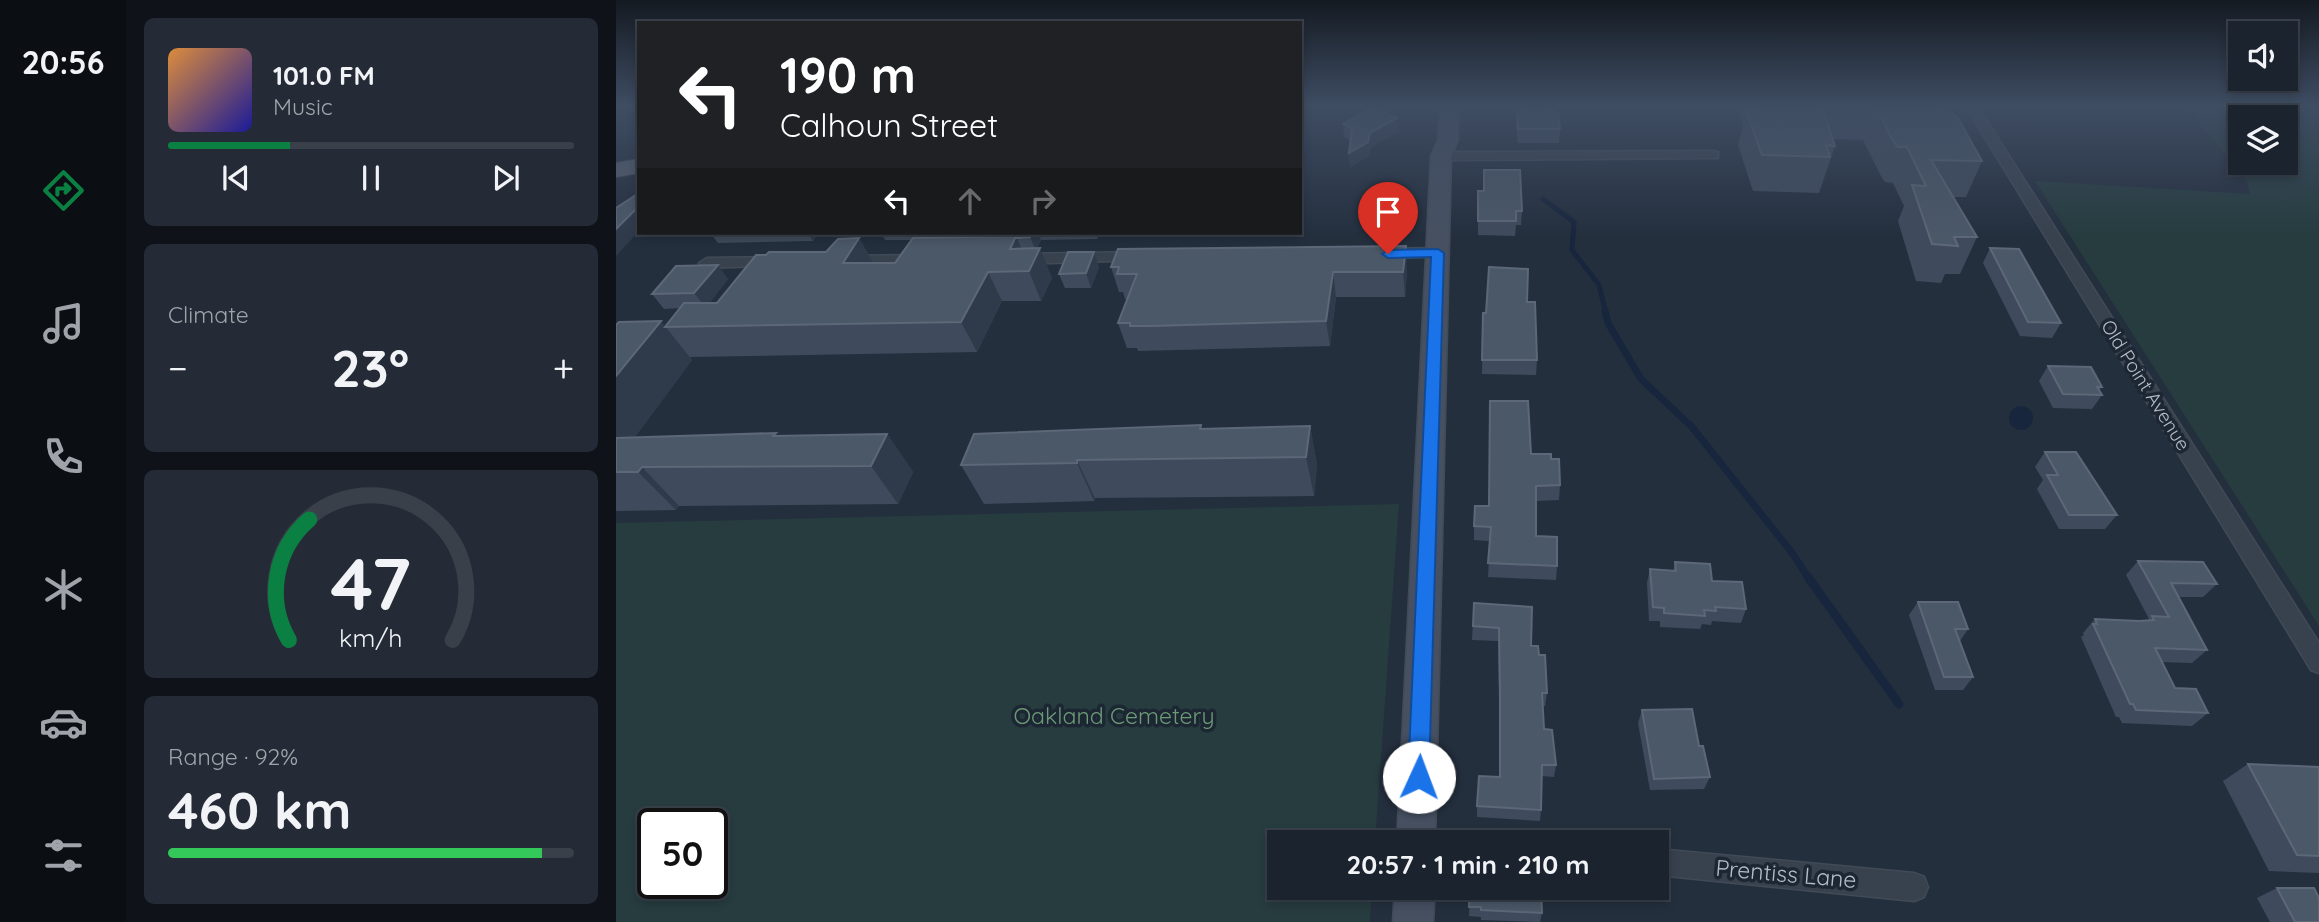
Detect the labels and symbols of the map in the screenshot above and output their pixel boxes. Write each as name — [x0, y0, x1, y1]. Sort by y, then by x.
pin — [1358, 182, 1418, 254]
street label: Old Point Avenue — [2096, 315, 2196, 455]
park label: Oakland Cemetery — [1013, 701, 1215, 730]
position arrow — [1382, 740, 1456, 814]
speed limit sign: 50 — [637, 808, 728, 899]
street label: Prentiss Lane — [1714, 853, 1858, 894]

